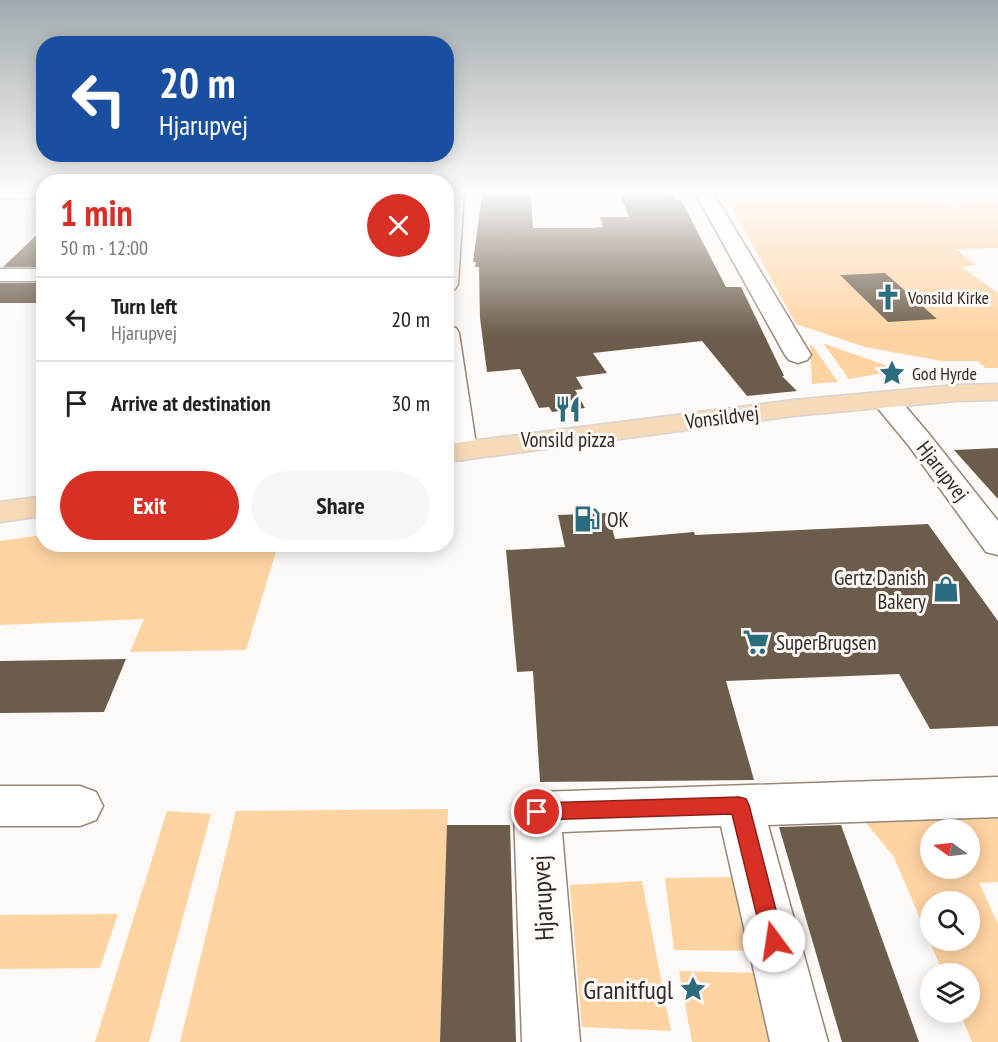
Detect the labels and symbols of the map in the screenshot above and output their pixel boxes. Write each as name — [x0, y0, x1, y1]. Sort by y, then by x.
church icon: Vonsild Kirke — [873, 282, 903, 312]
place label: Vonsild Kirke — [907, 286, 989, 309]
place icon: God Hyrde — [877, 358, 907, 388]
place label: God Hyrde — [912, 362, 977, 385]
restaurant icon: Vonsild pizza — [553, 394, 583, 424]
street label: Vonsildvej — [683, 399, 760, 435]
place label: Vonsild pizza — [520, 426, 615, 453]
street label: Hjarupvej — [911, 435, 975, 507]
fuel station icon: OK — [572, 504, 602, 534]
place label: OK — [607, 506, 629, 533]
place label: Gertz Danish Bakery — [834, 564, 926, 615]
shop icon: Gertz Danish Bakery — [931, 574, 961, 604]
supermarket icon: SuperBrugsen — [741, 627, 771, 657]
place label: SuperBrugsen — [776, 629, 877, 656]
pin — [511, 786, 562, 837]
north arrow — [920, 819, 980, 879]
street label: Hjarupvej — [523, 854, 561, 942]
position arrow — [742, 909, 806, 973]
place label: Granitfugl — [583, 973, 673, 1006]
place icon: Granitfugl — [678, 974, 708, 1004]

